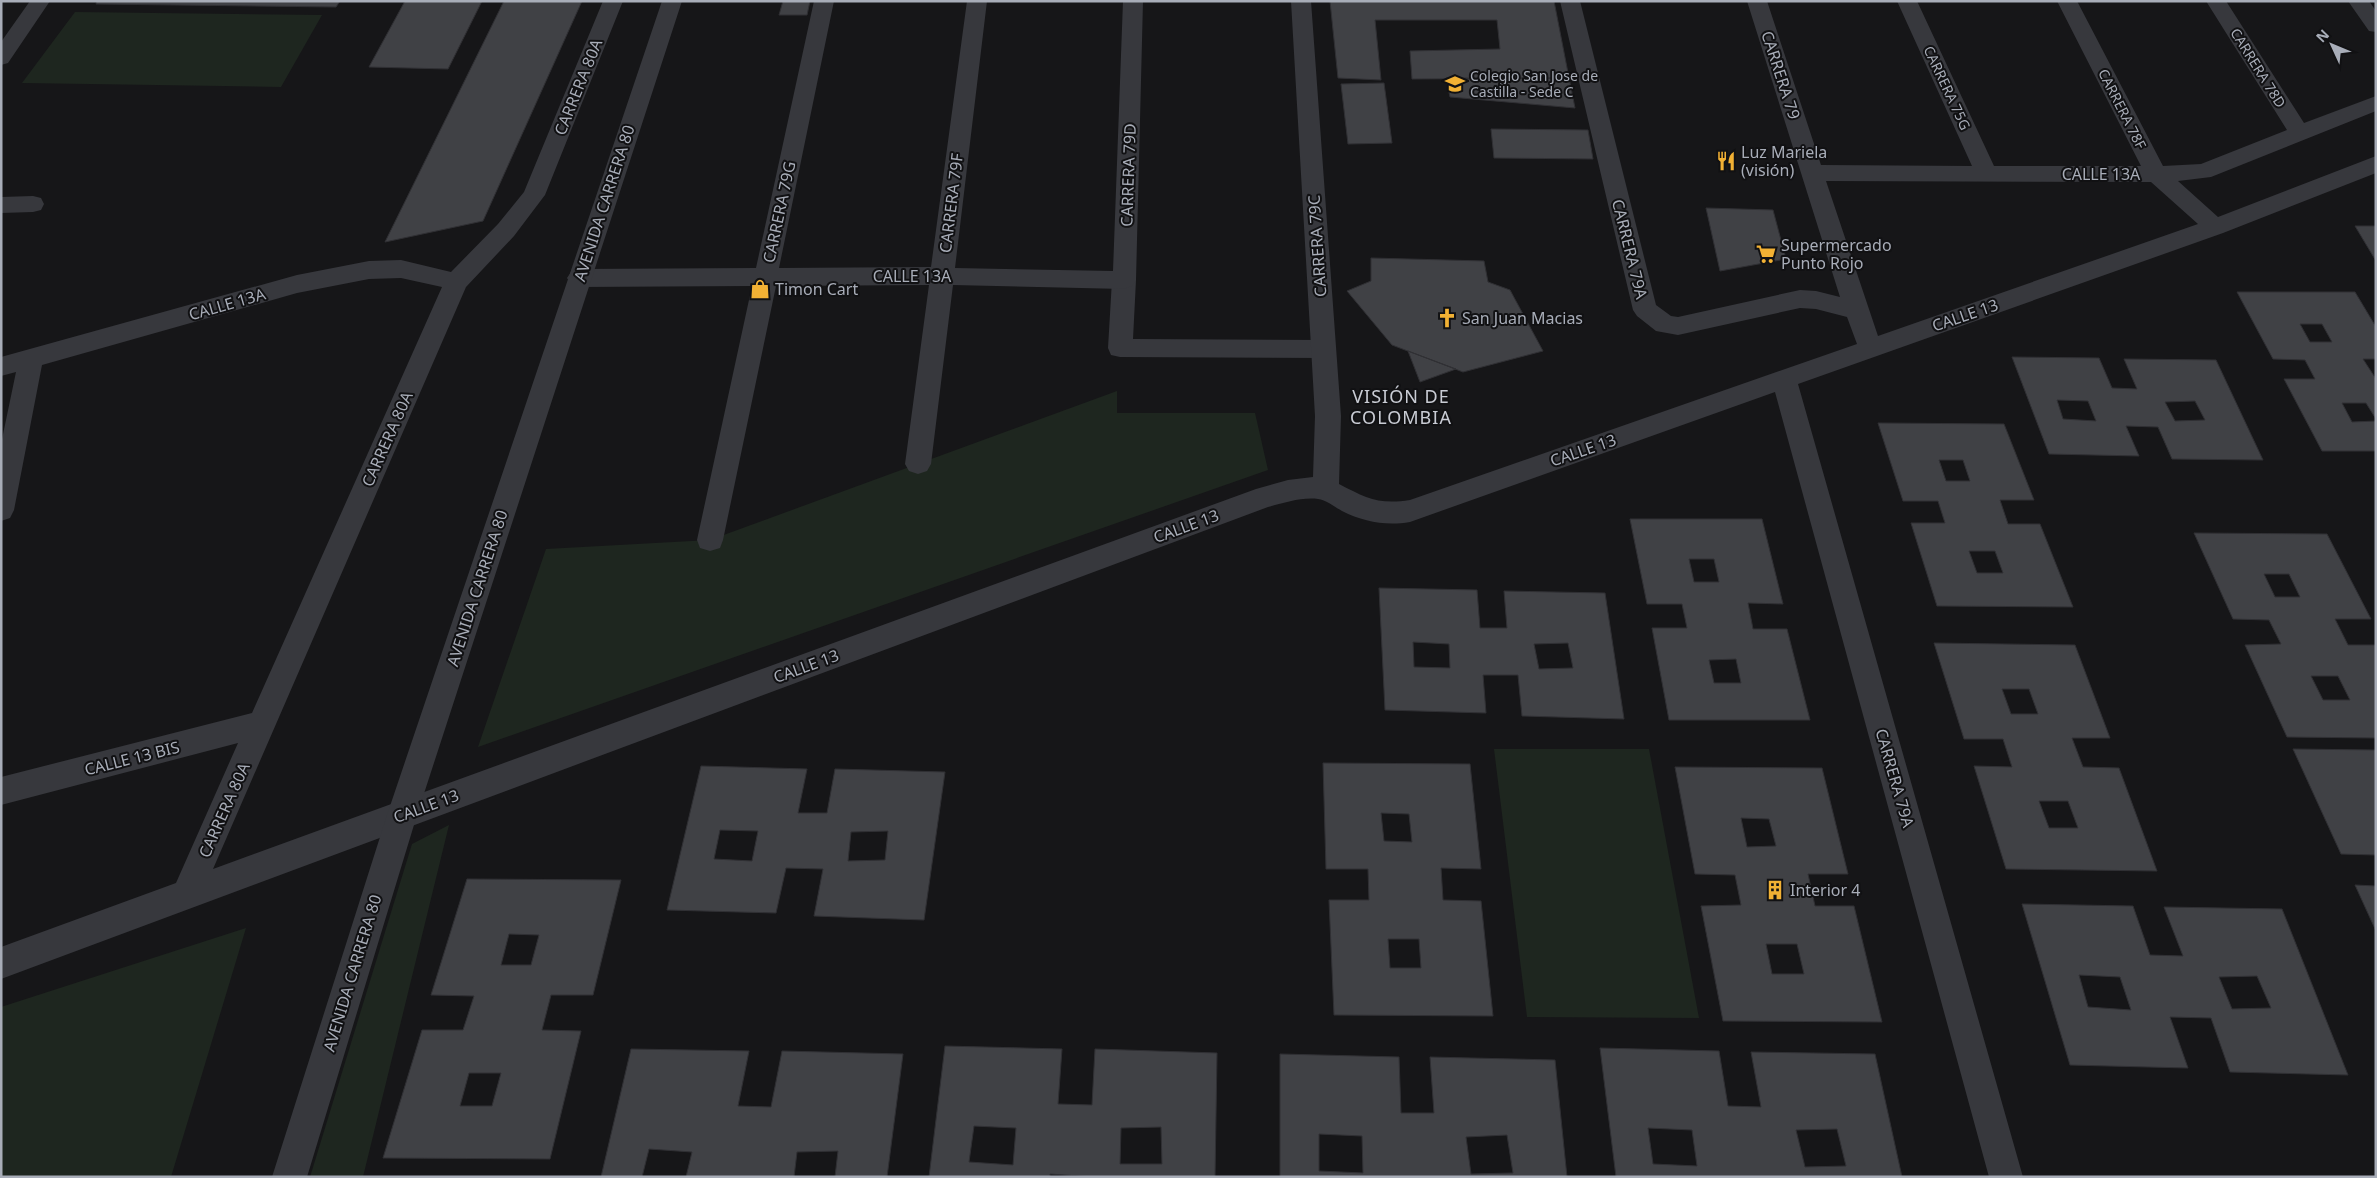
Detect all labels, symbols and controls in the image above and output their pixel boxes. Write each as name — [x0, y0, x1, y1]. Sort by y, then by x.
north arrow — [2307, 20, 2357, 70]
street label: CARRERA 78D — [2226, 24, 2290, 111]
text: N — [2311, 25, 2333, 46]
street label: CARRERA 79 — [1756, 28, 1806, 122]
street label: CARRERA 80A — [549, 35, 608, 138]
street label: CARRERA 75G — [1920, 43, 1975, 133]
street label: CARRERA 78F — [2094, 65, 2151, 152]
place label: Colegio San Jose de Castilla - Sede C — [1470, 66, 1598, 101]
school or university icon: Colegio San Jose de Castilla - Sede C — [1444, 73, 1466, 95]
street label: AVENIDA CARRERA 80 — [568, 122, 640, 284]
street label: CARRERA 79D — [1115, 123, 1141, 227]
place label: Luz Mariela (visión) — [1741, 141, 1827, 181]
restaurant icon: Luz Mariela (visión) — [1715, 150, 1737, 172]
street label: CARRERA 79F — [934, 152, 968, 254]
street label: CARRERA 79G — [757, 159, 801, 265]
street label: CALLE 13A — [2062, 163, 2141, 185]
street label: CARRERA 79C — [1302, 194, 1332, 298]
street label: CARRERA 79A — [1607, 197, 1653, 302]
place label: Supermercado Punto Rojo — [1781, 234, 1892, 274]
supermarket icon: Supermercado Punto Rojo — [1755, 243, 1777, 265]
street label: CALLE 13A — [873, 265, 952, 287]
shop icon: Timon Cart — [749, 278, 771, 300]
place label: Timon Cart — [775, 278, 858, 300]
street label: CALLE 13A — [186, 282, 269, 325]
street label: CALLE 13 — [1929, 293, 2001, 337]
church icon: San Juan Macias — [1436, 307, 1458, 329]
place label: San Juan Macias — [1462, 307, 1583, 329]
district label: VISIÓN DE COLOMBIA — [1350, 384, 1452, 429]
street label: CARRERA 80A — [356, 387, 418, 490]
street label: CALLE 13 — [1547, 428, 1619, 472]
street label: CALLE 13 — [1150, 504, 1222, 548]
street label: AVENIDA CARRERA 80 — [441, 507, 513, 669]
street label: CALLE 13 — [770, 644, 842, 688]
street label: CARRERA 79A — [1870, 726, 1920, 831]
street label: CALLE 13 BIS — [82, 736, 182, 780]
street label: CARRERA 80A — [193, 758, 255, 861]
street label: CALLE 13 — [390, 784, 462, 828]
building icon: Interior 4 — [1764, 879, 1786, 901]
place label: Interior 4 — [1790, 879, 1860, 901]
street label: AVENIDA CARRERA 80 — [318, 892, 386, 1054]

